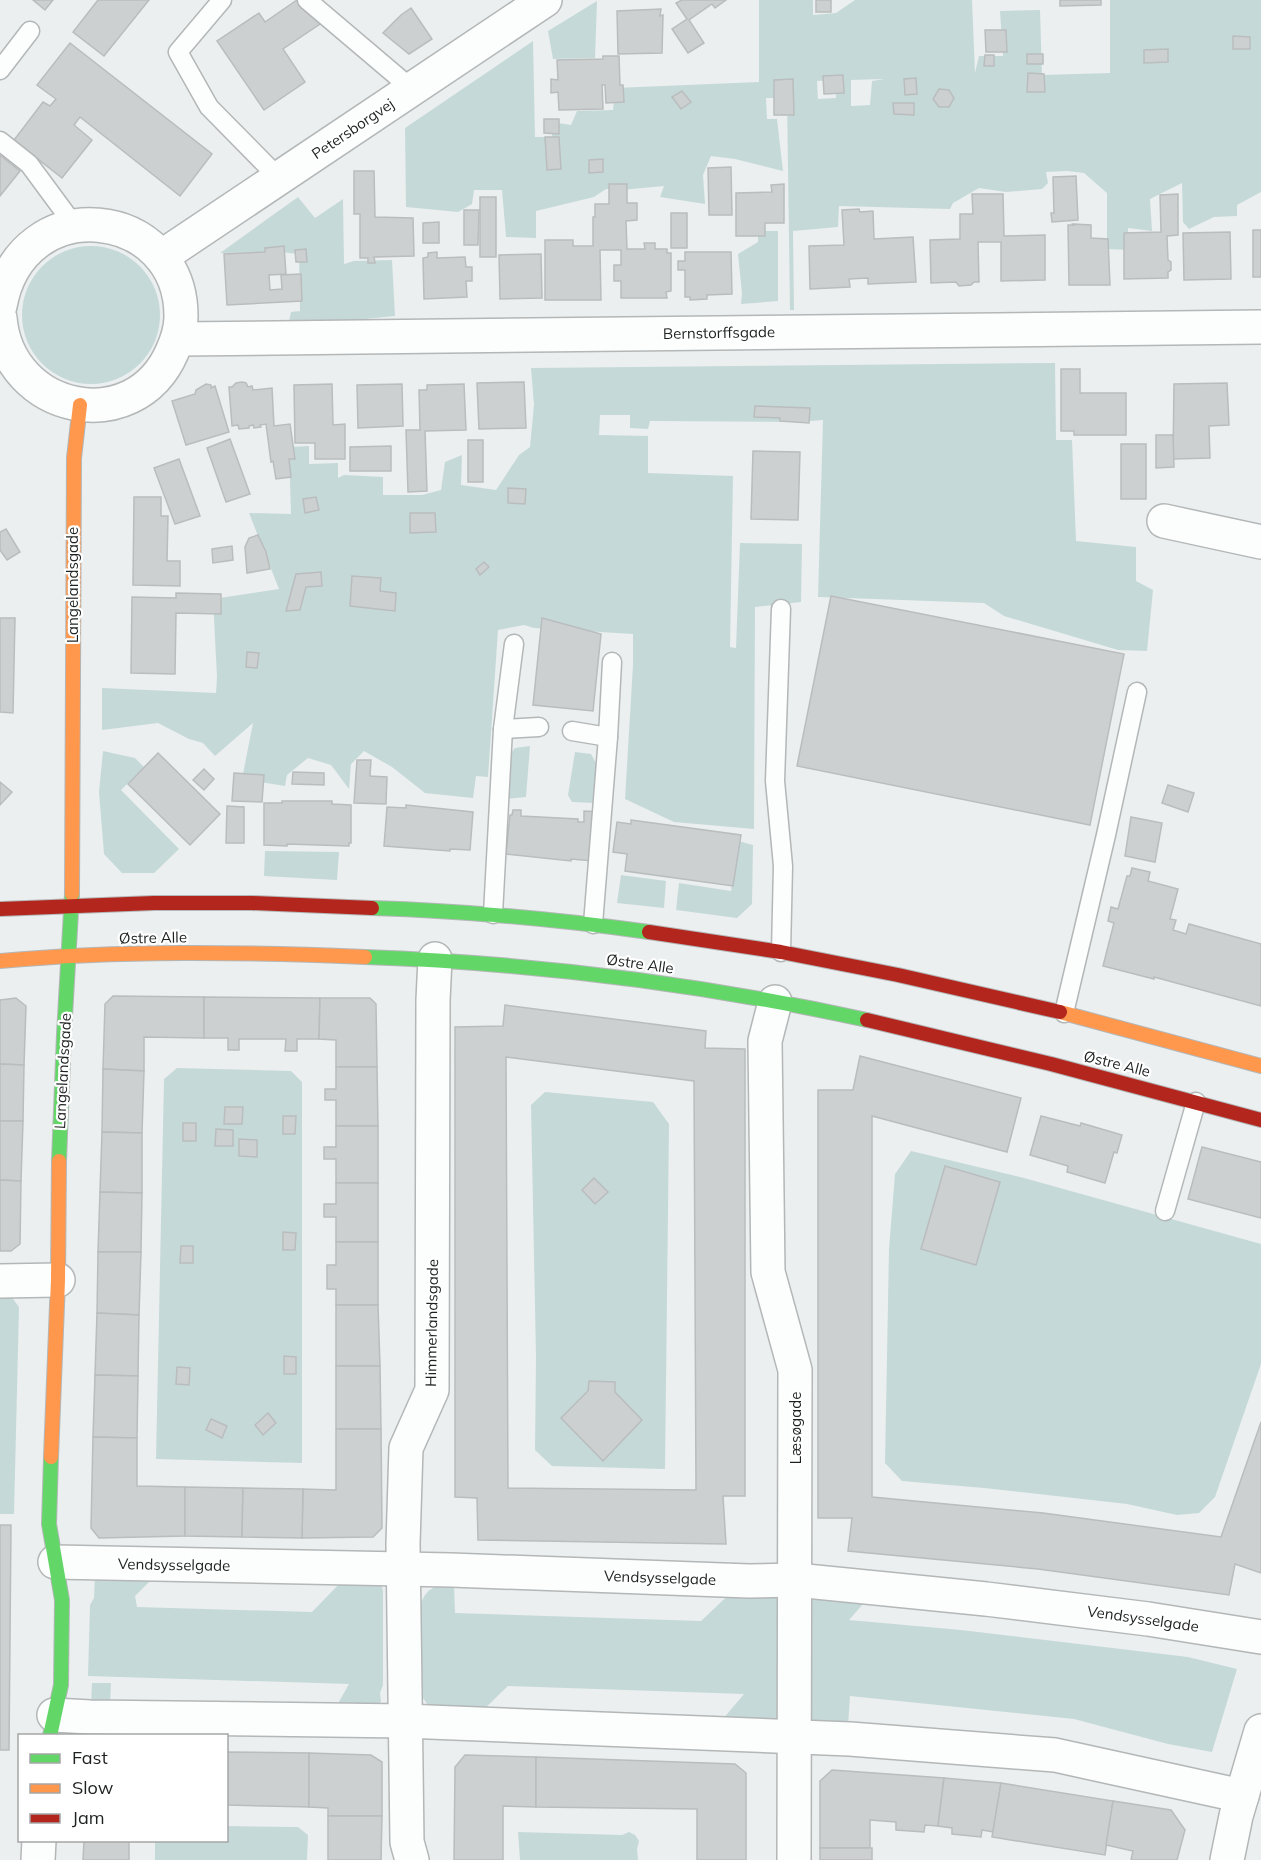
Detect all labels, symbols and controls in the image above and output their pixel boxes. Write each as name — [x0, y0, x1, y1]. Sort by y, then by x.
street label: Petersborgvej — [308, 94, 398, 163]
street label: Bernstorffsgade — [663, 322, 775, 343]
street label: Langelandsgade — [63, 527, 82, 643]
street label: Østre Alle — [119, 927, 187, 948]
street label: Østre Alle — [605, 949, 675, 978]
street label: Langelandsgade — [50, 1012, 75, 1129]
street label: Østre Alle — [1082, 1046, 1152, 1081]
street label: Himmerlandsgade — [421, 1259, 442, 1387]
street label: Læsøgade — [786, 1392, 805, 1464]
street label: Vendsysselgade — [118, 1554, 230, 1575]
street label: Vendsysselgade — [603, 1566, 717, 1589]
street label: Vendsysselgade — [1086, 1601, 1200, 1636]
legend — [18, 1734, 228, 1842]
text: Fast — [72, 1746, 108, 1769]
text: Slow — [72, 1776, 114, 1799]
text: Jam — [72, 1806, 105, 1829]

